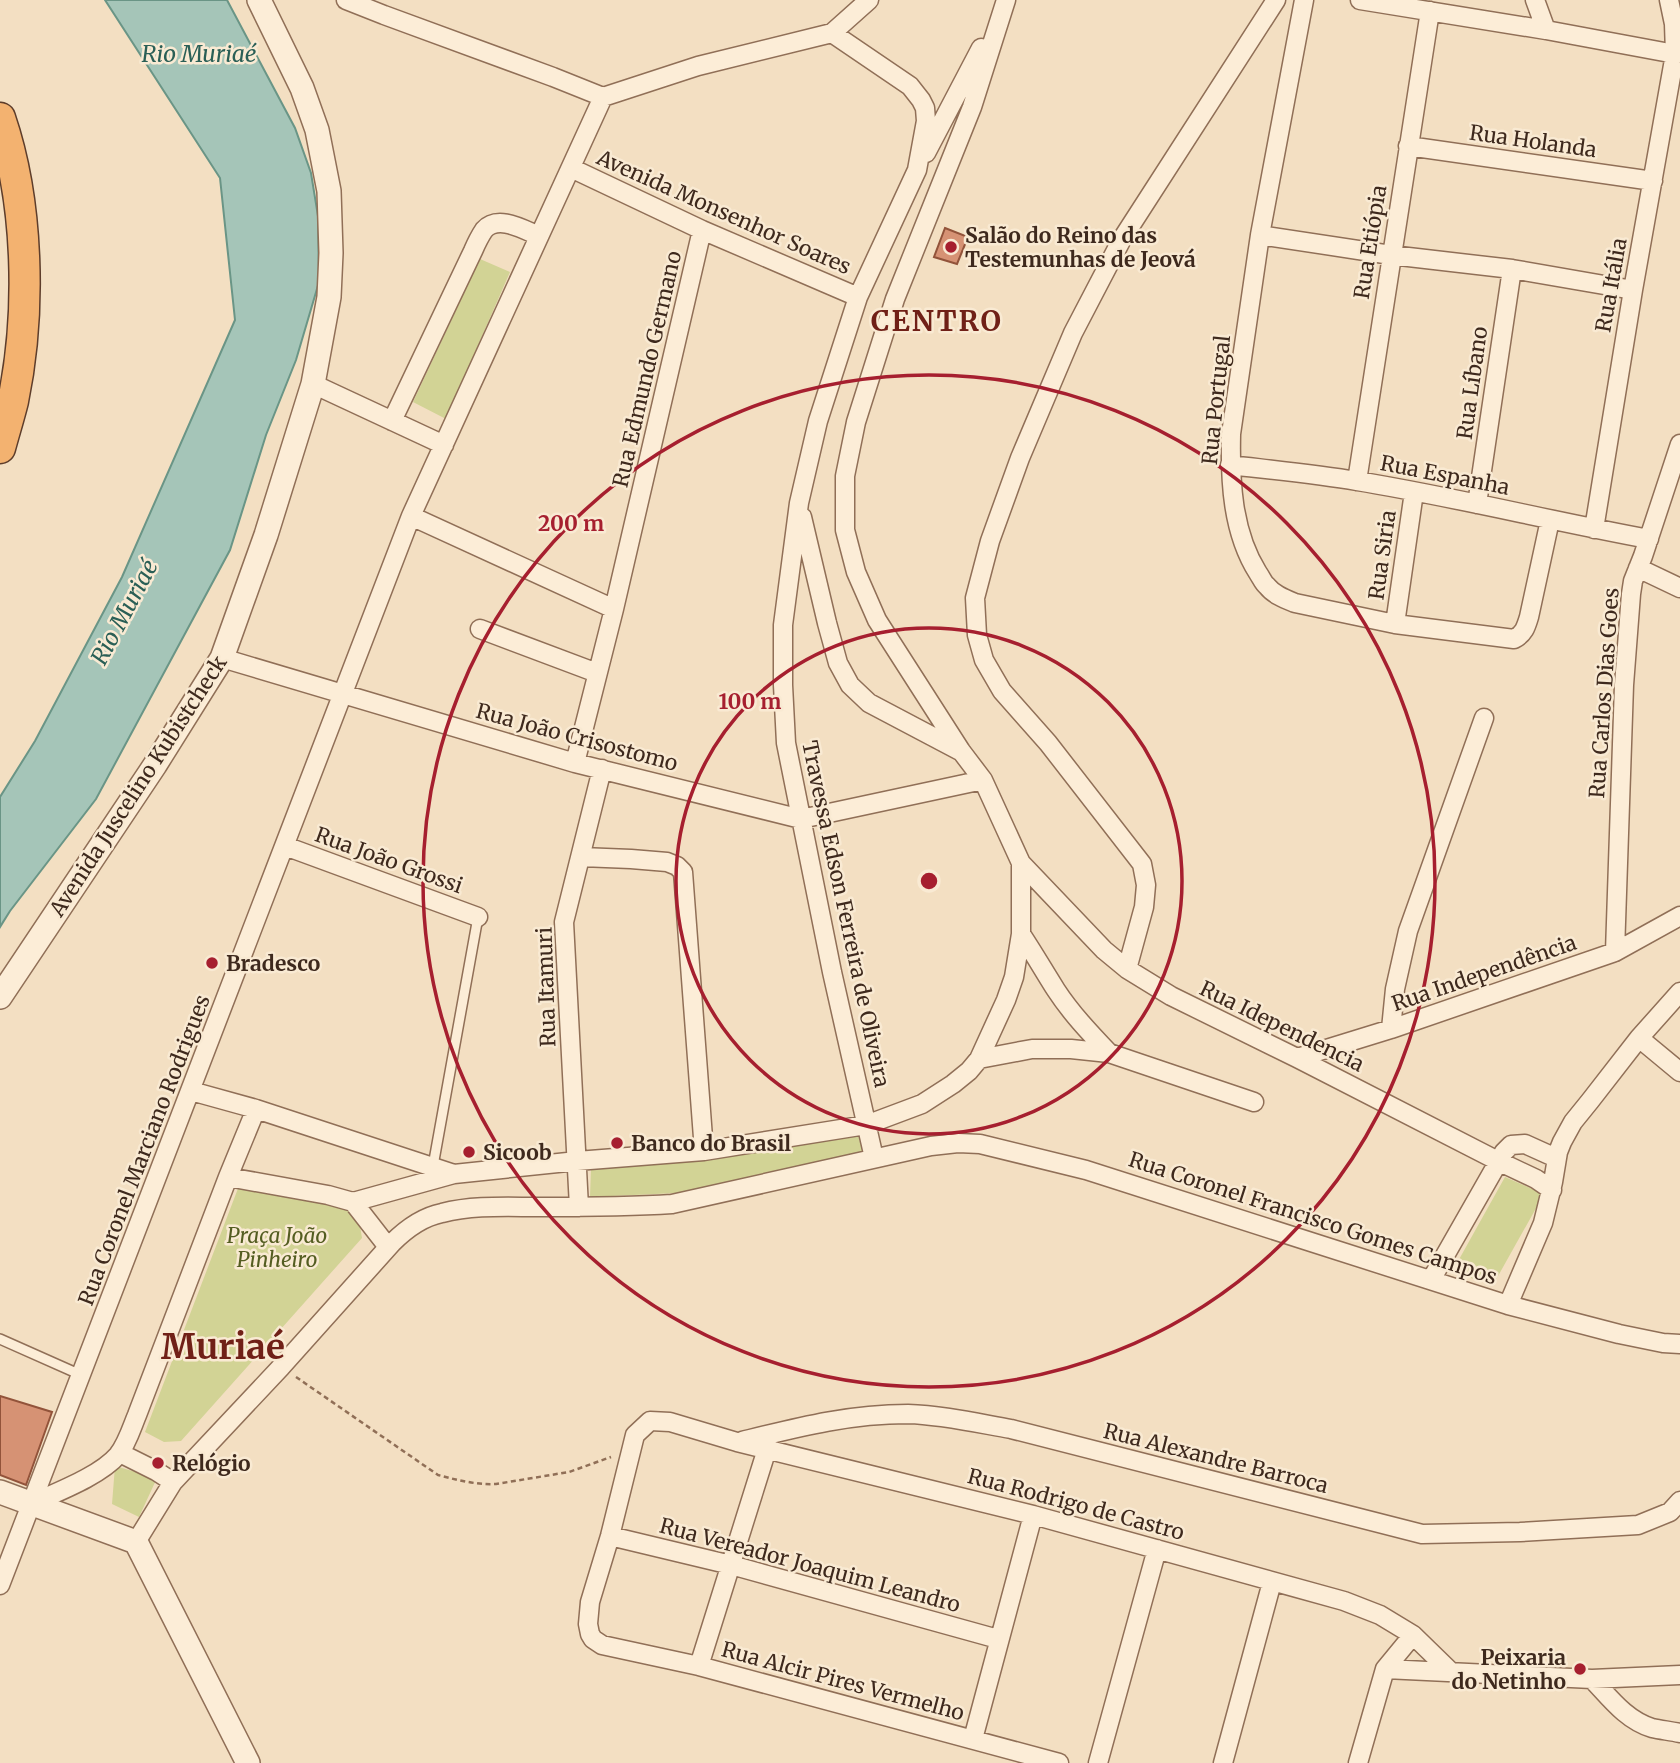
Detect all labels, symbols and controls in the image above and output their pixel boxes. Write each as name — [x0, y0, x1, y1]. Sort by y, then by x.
water label: Rio Muriaé — [142, 39, 257, 68]
street label: Rua Holanda — [1468, 119, 1598, 163]
street label: Avenida Monsenhor Soares — [592, 143, 855, 280]
street label: Rua Etiópia — [1348, 183, 1392, 301]
place label: Salão do Reino das Testemunhas de Jeová — [965, 222, 1196, 273]
street label: Rua Itália — [1589, 236, 1633, 334]
marker: Salão do Reino das Testemunhas de Jeová — [943, 239, 959, 255]
street label: Rua Edmundo Germano — [607, 248, 687, 490]
district label: CENTRO — [871, 303, 1003, 339]
street label: Rua Líbano — [1451, 325, 1493, 441]
street label: Rua Portugal — [1196, 333, 1236, 466]
street label: Rua Espanha — [1378, 449, 1512, 501]
street label: Rua Siria — [1362, 508, 1402, 602]
text: 200 m — [538, 510, 604, 537]
water label: Rio Muriaé — [84, 554, 164, 670]
street label: Rua Carlos Dias Goes — [1583, 587, 1625, 799]
street label: Avenida Juscelino Kubistcheck — [43, 650, 233, 922]
text: 100 m — [719, 688, 781, 715]
street label: Rua João Crisostomo — [473, 697, 681, 777]
street label: Travessa Edson Ferreira de Oliveira — [796, 738, 896, 1090]
street label: Rua João Grossi — [311, 821, 467, 899]
centre of rings — [917, 869, 941, 893]
street label: Rua Itamuri — [530, 926, 562, 1048]
street label: Rua Independência — [1388, 929, 1580, 1017]
place label: Bradesco — [226, 950, 320, 977]
marker: Bradesco — [204, 955, 220, 971]
street label: Rua Idependencia — [1195, 975, 1369, 1077]
street label: Rua Coronel Marciano Rodrigues — [72, 991, 216, 1309]
place label: Banco do Brasil — [631, 1130, 791, 1157]
marker: Banco do Brasil — [609, 1135, 625, 1151]
place label: Sicoob — [483, 1139, 552, 1166]
marker: Sicoob — [461, 1144, 477, 1160]
street label: Rua Coronel Francisco Gomes Campos — [1125, 1146, 1501, 1290]
park label: Praça João Pinheiro — [227, 1222, 327, 1273]
district label: Muriaé — [161, 1325, 285, 1369]
street label: Rua Alexandre Barroca — [1101, 1417, 1331, 1499]
place label: Relógio — [172, 1450, 251, 1477]
marker: Relógio — [150, 1455, 166, 1471]
street label: Rua Rodrigo de Castro — [965, 1462, 1187, 1546]
street label: Rua Vereador Joaquim Leandro — [657, 1512, 963, 1618]
street label: Rua Alcir Pires Vermelho — [719, 1636, 967, 1726]
place label: Peixaria do Netinho — [1451, 1644, 1566, 1695]
marker: Peixaria do Netinho — [1572, 1661, 1588, 1677]

